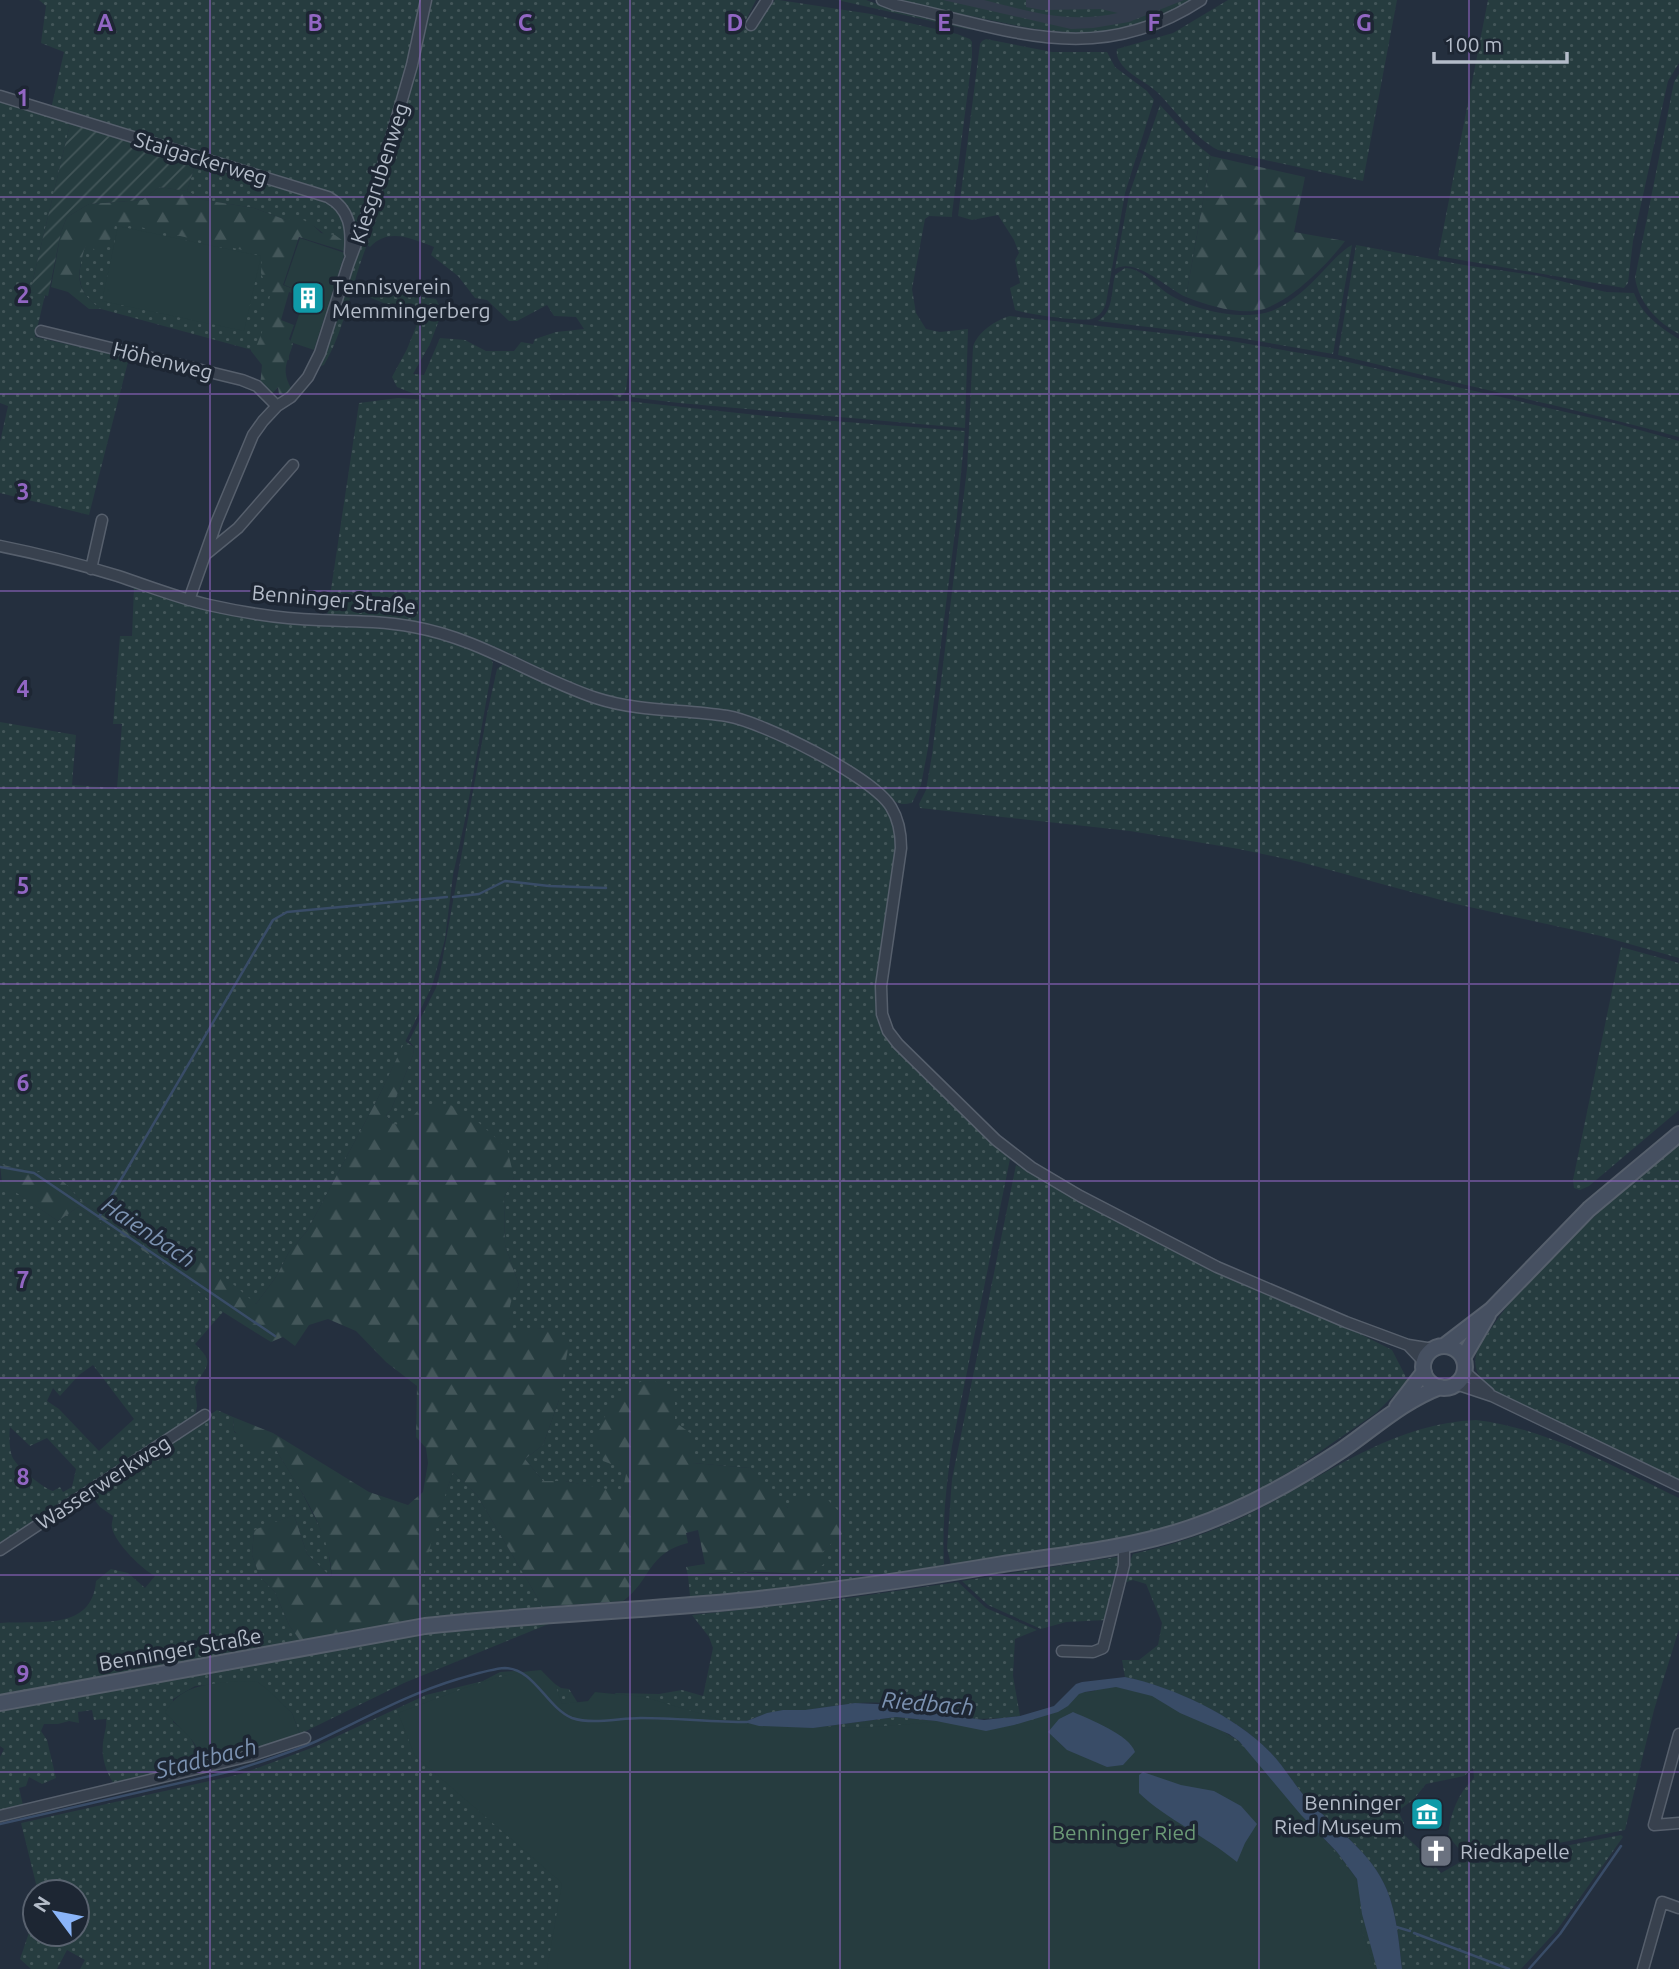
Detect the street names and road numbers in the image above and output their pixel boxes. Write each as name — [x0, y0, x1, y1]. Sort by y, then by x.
street label: Kiesgrubenweg — [345, 99, 413, 247]
street label: Staigackerweg — [132, 126, 270, 190]
street label: Höhenweg — [110, 336, 216, 384]
street label: Benninger Straße — [251, 580, 417, 618]
street label: Wasserwerkweg — [32, 1430, 174, 1534]
street label: Benninger Straße — [97, 1623, 263, 1675]

